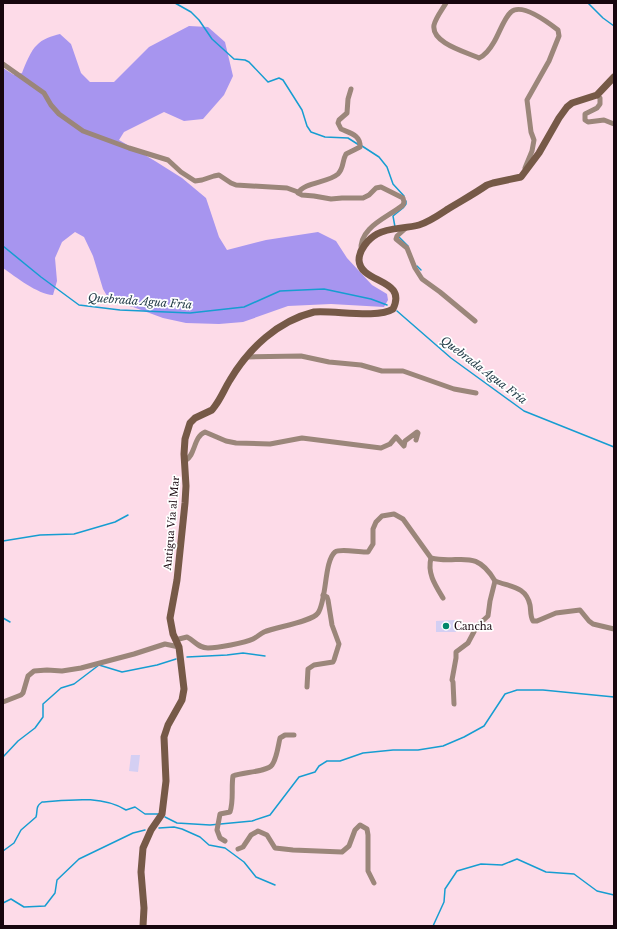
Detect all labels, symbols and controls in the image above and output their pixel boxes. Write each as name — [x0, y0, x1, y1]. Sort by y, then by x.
water label: Quebrada Agua Fría — [87, 290, 193, 312]
water label: Quebrada Agua Fría — [438, 333, 530, 407]
street label: Antigua Vía al Mar — [161, 475, 182, 572]
place label: Cancha — [454, 620, 493, 633]
marker: Cancha — [441, 621, 451, 631]

